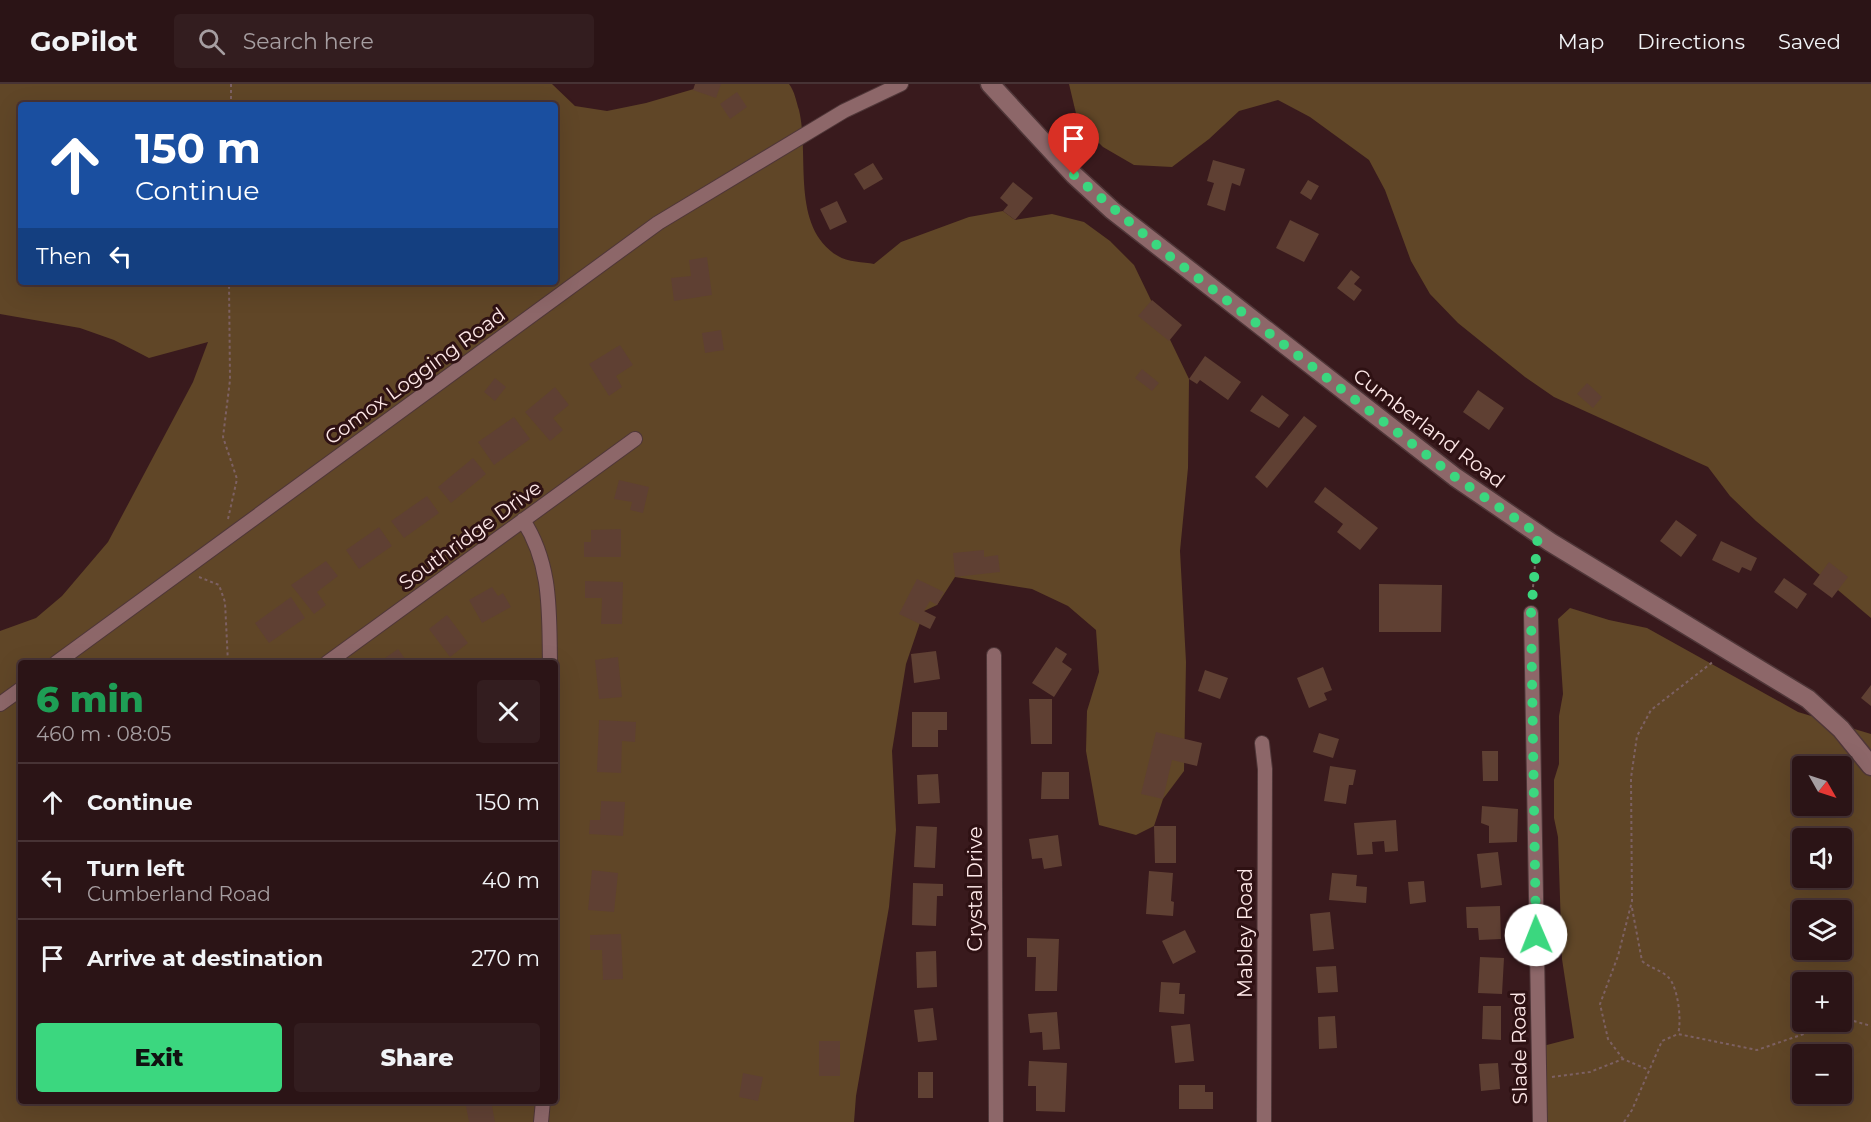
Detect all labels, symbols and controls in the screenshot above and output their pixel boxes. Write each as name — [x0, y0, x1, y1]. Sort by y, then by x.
search box — [174, 14, 594, 68]
text: GoPilot — [30, 24, 138, 58]
icon: search — [195, 25, 228, 58]
text: Search here — [243, 28, 374, 55]
text: Map — [1558, 29, 1604, 54]
text: Directions — [1637, 29, 1745, 54]
text: Saved — [1778, 29, 1841, 54]
pin — [1048, 113, 1099, 175]
text: 150 m — [135, 122, 261, 174]
icon: arrive — [1057, 122, 1090, 155]
icon: ahead — [36, 126, 114, 204]
text: Continue — [135, 174, 260, 207]
icon: left — [104, 240, 137, 273]
text: Then — [36, 243, 92, 270]
street label: Comox Logging Road — [320, 302, 510, 450]
street label: Cumberland Road — [1348, 363, 1510, 493]
street label: Southridge Drive — [394, 475, 546, 595]
text: 6 min — [36, 677, 144, 721]
button: close — [477, 680, 540, 743]
text: 460 m · 08:05 — [36, 722, 171, 746]
north arrow — [1792, 756, 1852, 816]
map controls — [1792, 756, 1852, 1104]
icon: ahead — [36, 786, 69, 819]
text: Continue — [87, 789, 193, 816]
text: 150 m — [476, 789, 540, 816]
street label: Crystal Drive — [963, 826, 987, 952]
button: sound — [1792, 828, 1852, 888]
text: Turn left — [87, 855, 185, 882]
icon: left — [36, 864, 69, 897]
text: 40 m — [482, 867, 540, 894]
street label: Mabley Road — [1233, 868, 1257, 998]
text: Cumberland Road — [87, 882, 271, 906]
button: layers — [1792, 900, 1852, 960]
position arrow — [1504, 903, 1568, 967]
icon: arrive — [36, 942, 69, 975]
text: Arrive at destination — [87, 945, 323, 972]
text: 270 m — [471, 945, 540, 972]
button: + — [1792, 972, 1852, 1032]
street label: Slade Road — [1506, 991, 1532, 1105]
button: Exit — [36, 1023, 282, 1092]
button: Share — [294, 1023, 540, 1092]
button: − — [1792, 1044, 1852, 1104]

